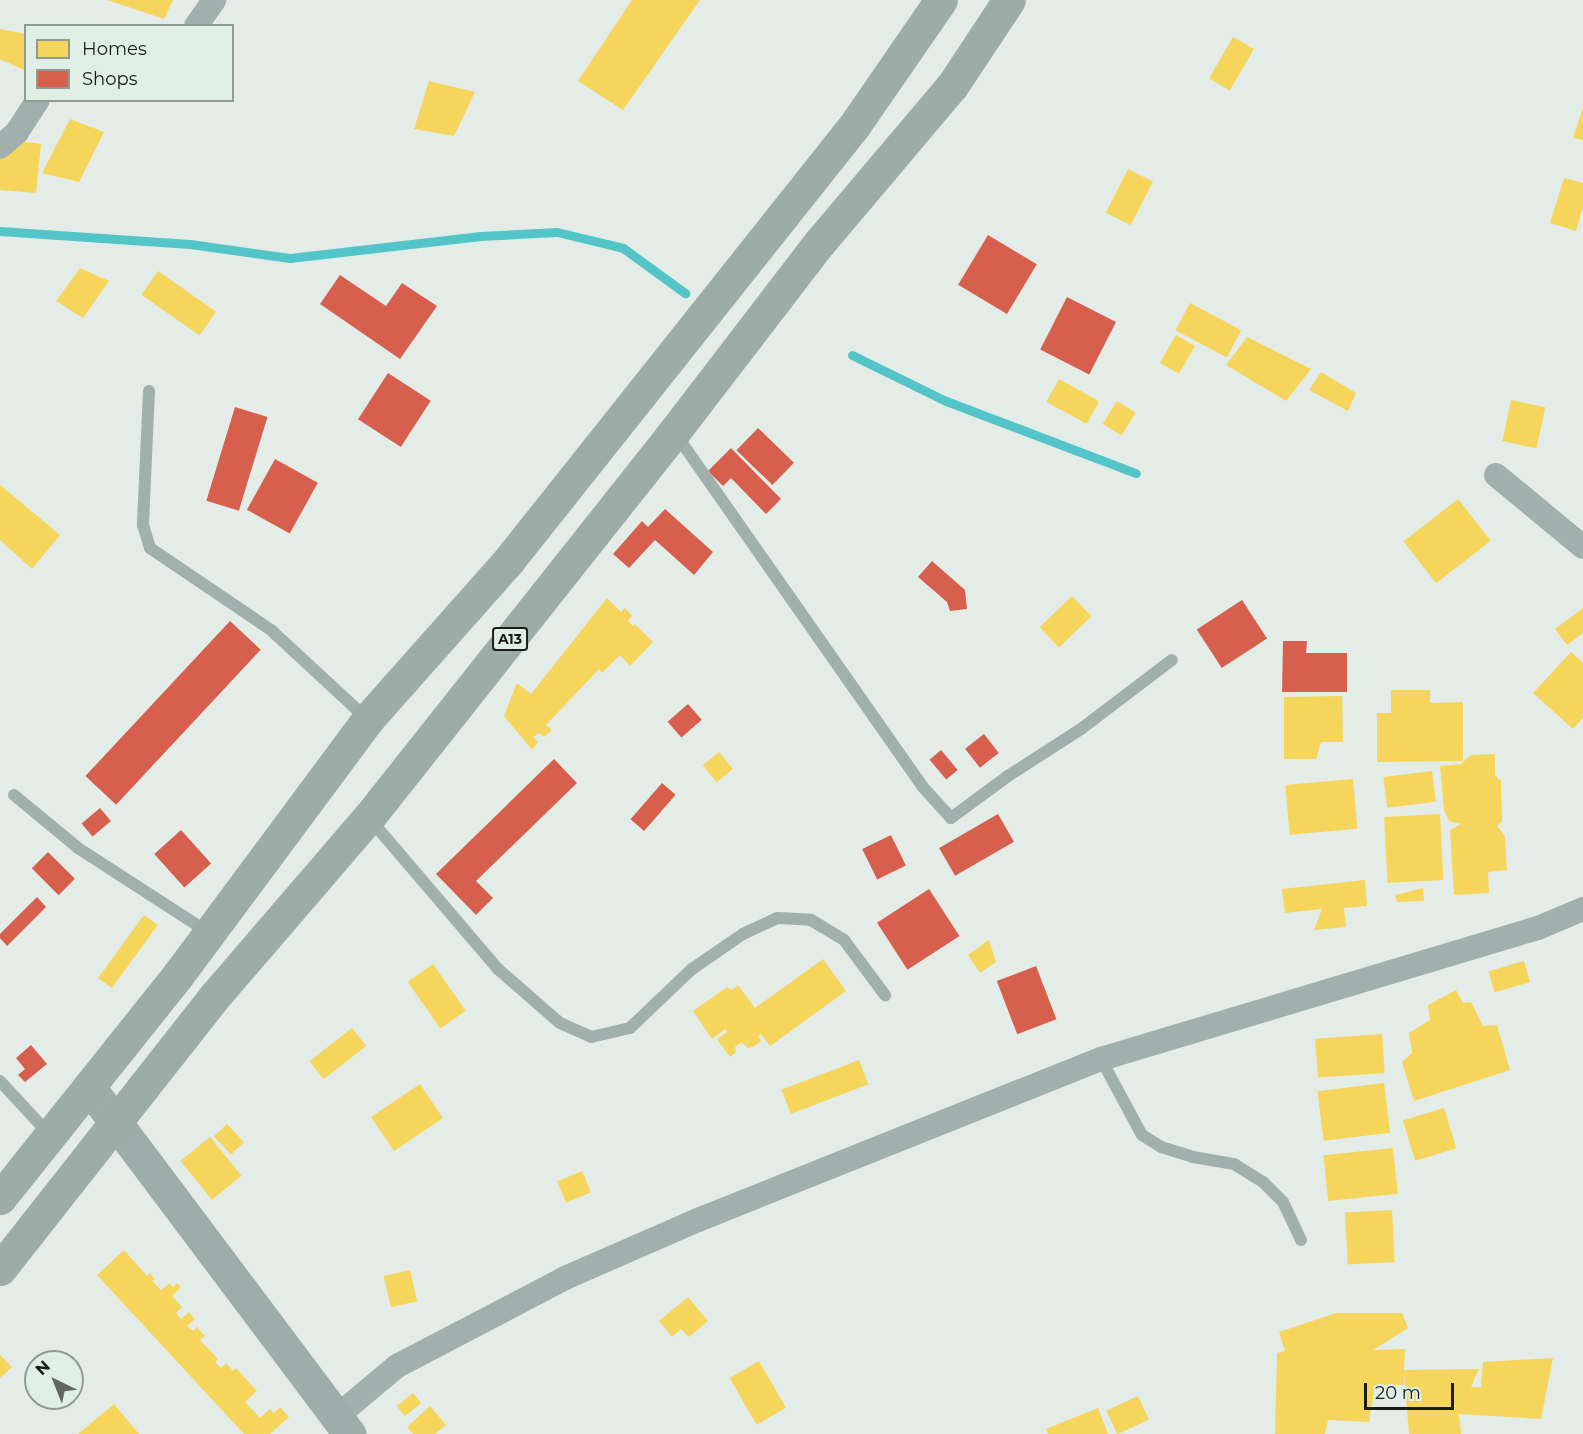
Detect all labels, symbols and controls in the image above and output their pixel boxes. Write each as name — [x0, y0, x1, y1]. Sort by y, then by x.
legend — [24, 24, 234, 102]
text: Homes — [82, 38, 147, 60]
text: Shops — [82, 68, 138, 90]
road number: A13 — [492, 628, 528, 650]
north arrow — [24, 1350, 84, 1410]
text: N — [32, 1357, 54, 1379]
scale bar — [1367, 1371, 1457, 1409]
text: 20 m — [1375, 1382, 1421, 1404]

